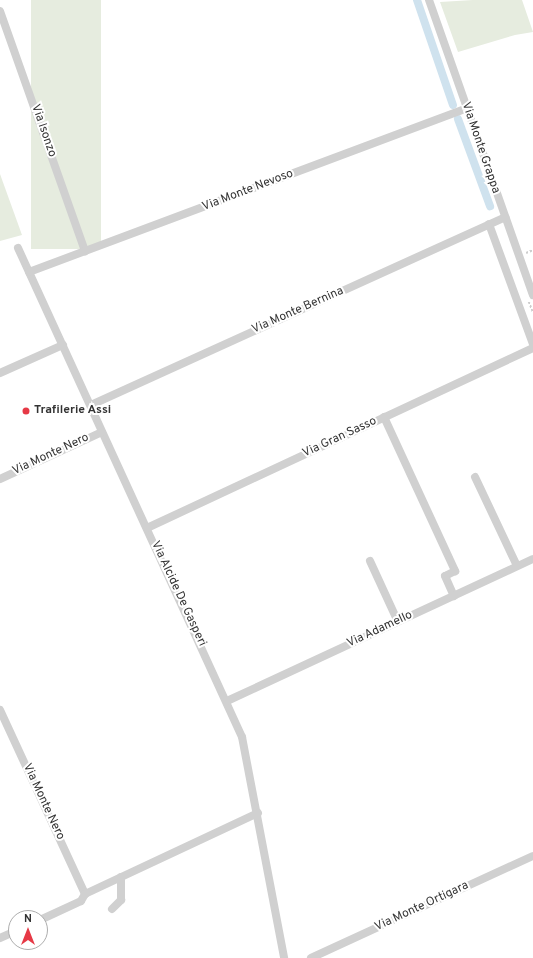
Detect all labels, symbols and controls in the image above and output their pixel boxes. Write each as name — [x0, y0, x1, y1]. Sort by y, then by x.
street label: Via Monte Grappa — [458, 100, 502, 196]
street label: Via Isonzo — [27, 103, 59, 159]
street label: Via Monte Nevoso — [201, 167, 295, 215]
street label: Via Monte Bernina — [250, 284, 346, 338]
place label: Trafilerie Assi — [34, 404, 112, 418]
marker: Trafilerie Assi — [21, 406, 31, 416]
street label: Via Gran Sasso — [301, 415, 379, 461]
street label: Via Monte Nero — [10, 431, 92, 479]
street label: Via Alcide De Gasperi — [147, 539, 209, 649]
street label: Via Adamello — [345, 608, 415, 652]
street label: Via Monte Nero — [19, 761, 67, 843]
street label: Via Monte Ortigara — [373, 879, 471, 935]
north arrow — [8, 910, 48, 950]
text: N — [24, 912, 32, 926]

